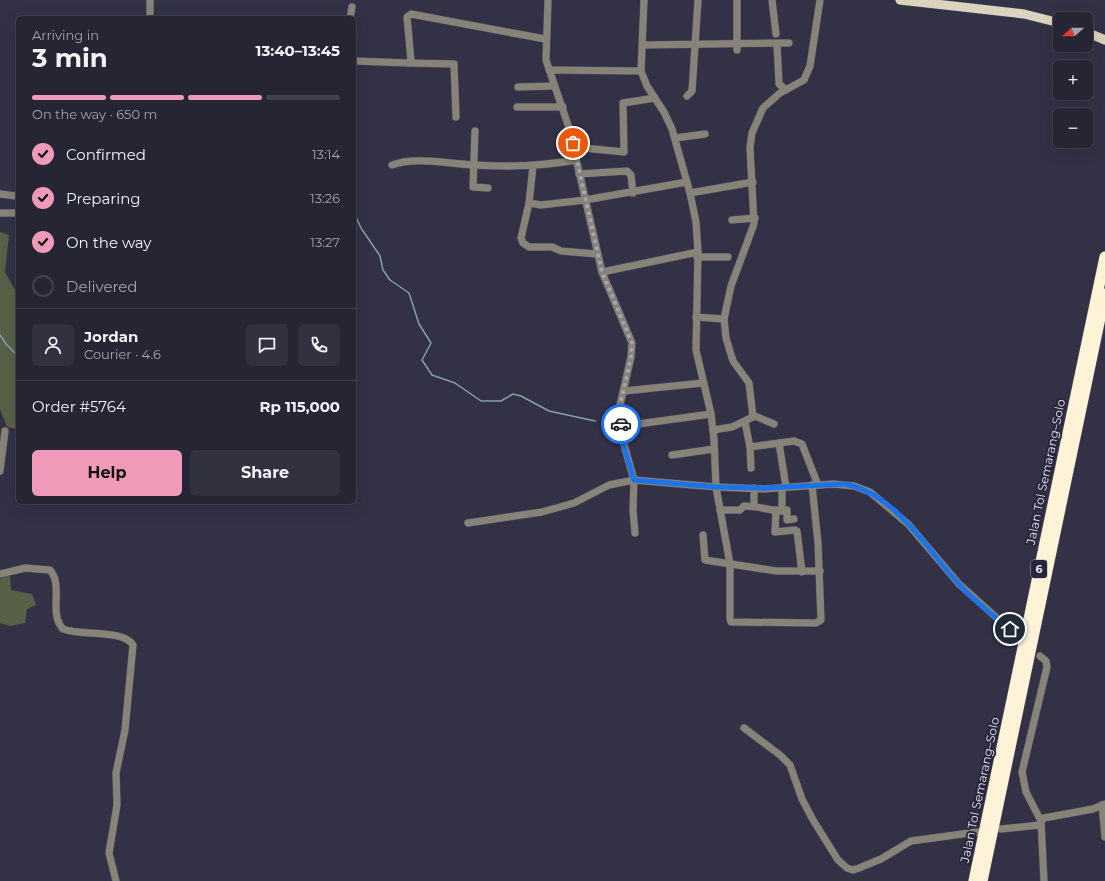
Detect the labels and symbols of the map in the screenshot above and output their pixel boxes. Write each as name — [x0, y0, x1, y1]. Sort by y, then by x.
north arrow — [1053, 12, 1093, 52]
pin — [556, 126, 590, 160]
street label: Jalan Tol Semarang–Solo — [1023, 398, 1068, 547]
courier — [601, 404, 641, 444]
road number: 6 — [1031, 560, 1047, 578]
pin — [993, 612, 1027, 646]
street label: Jalan Tol Semarang–Solo — [957, 716, 1002, 865]

